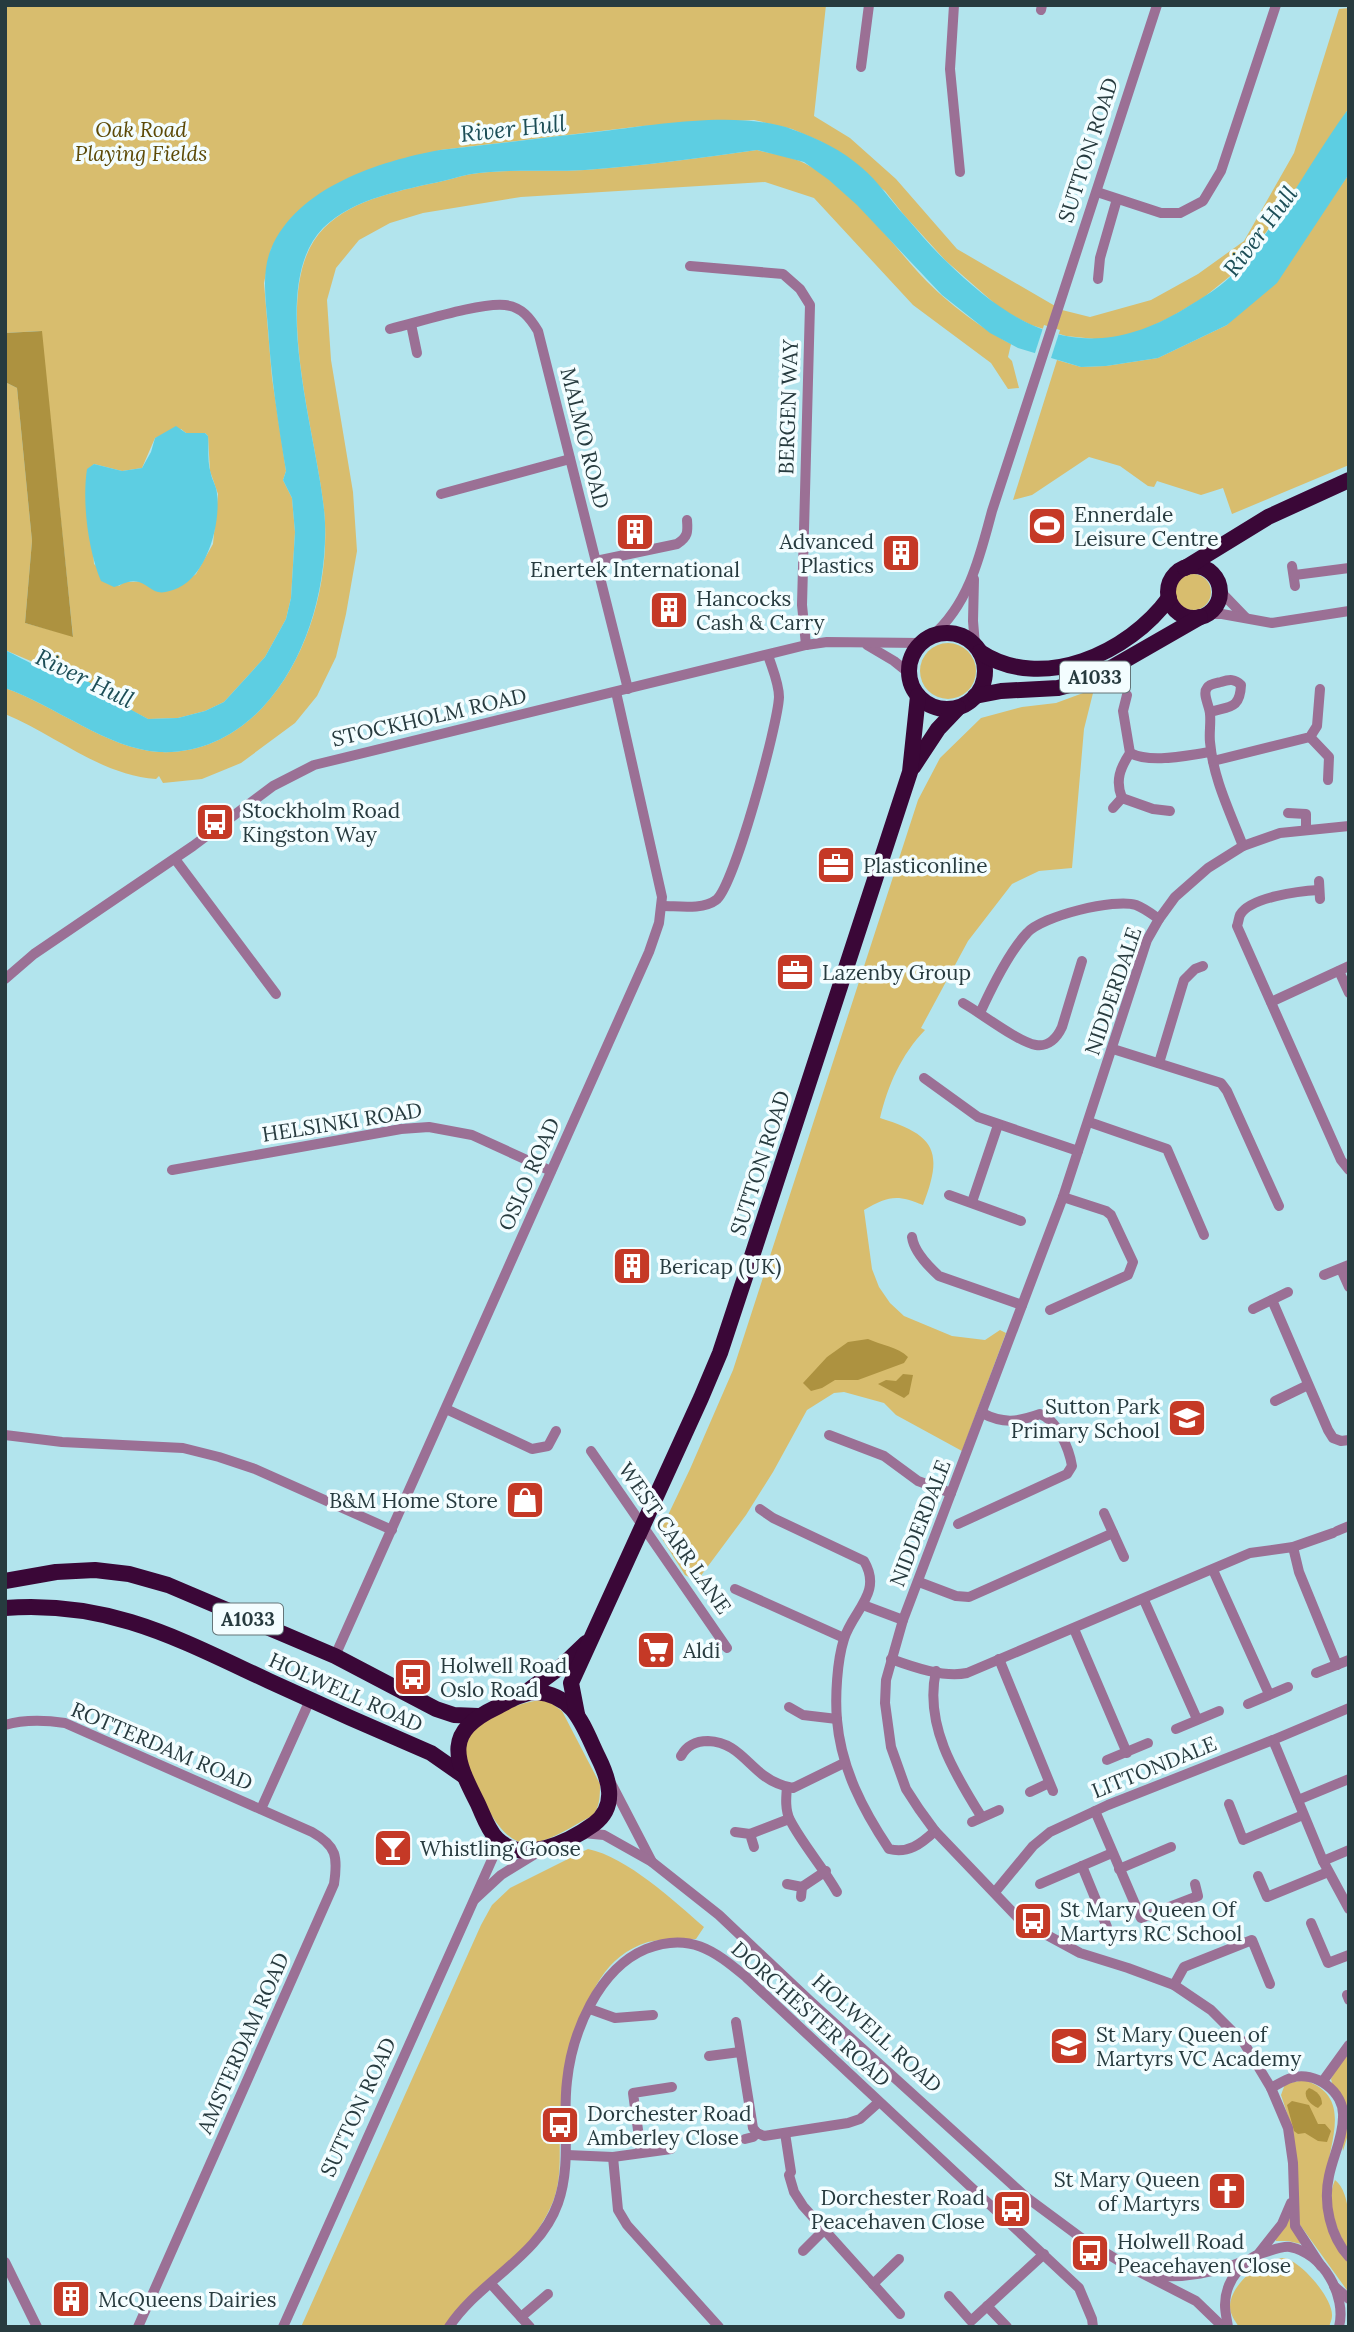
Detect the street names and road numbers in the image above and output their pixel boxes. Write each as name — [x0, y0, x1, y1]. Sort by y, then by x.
street label: SUTTON ROAD — [1052, 74, 1124, 226]
street label: BERGEN WAY — [772, 338, 804, 475]
street label: MALMO ROAD — [554, 365, 616, 511]
road number: A1033 — [1060, 662, 1130, 692]
street label: STOCKHOLM ROAD — [329, 681, 529, 753]
street label: NIDDERDALE — [1078, 923, 1148, 1059]
street label: SUTTON ROAD — [724, 1087, 796, 1239]
street label: HELSINKI ROAD — [260, 1096, 424, 1148]
street label: OSLO ROAD — [492, 1113, 566, 1235]
street label: NIDDERDALE — [883, 1456, 957, 1590]
street label: WEST CARR LANE — [613, 1457, 737, 1619]
road number: A1033 — [213, 1604, 283, 1634]
street label: HOLWELL ROAD — [265, 1646, 427, 1738]
street label: ROTTERDAM ROAD — [67, 1696, 257, 1796]
street label: LITTONDALE — [1088, 1730, 1220, 1804]
street label: DORCHESTER ROAD — [726, 1935, 896, 2093]
street label: AMSTERDAM ROAD — [190, 1948, 295, 2139]
street label: HOLWELL ROAD — [806, 1968, 948, 2098]
street label: SUTTON ROAD — [314, 2033, 402, 2181]

